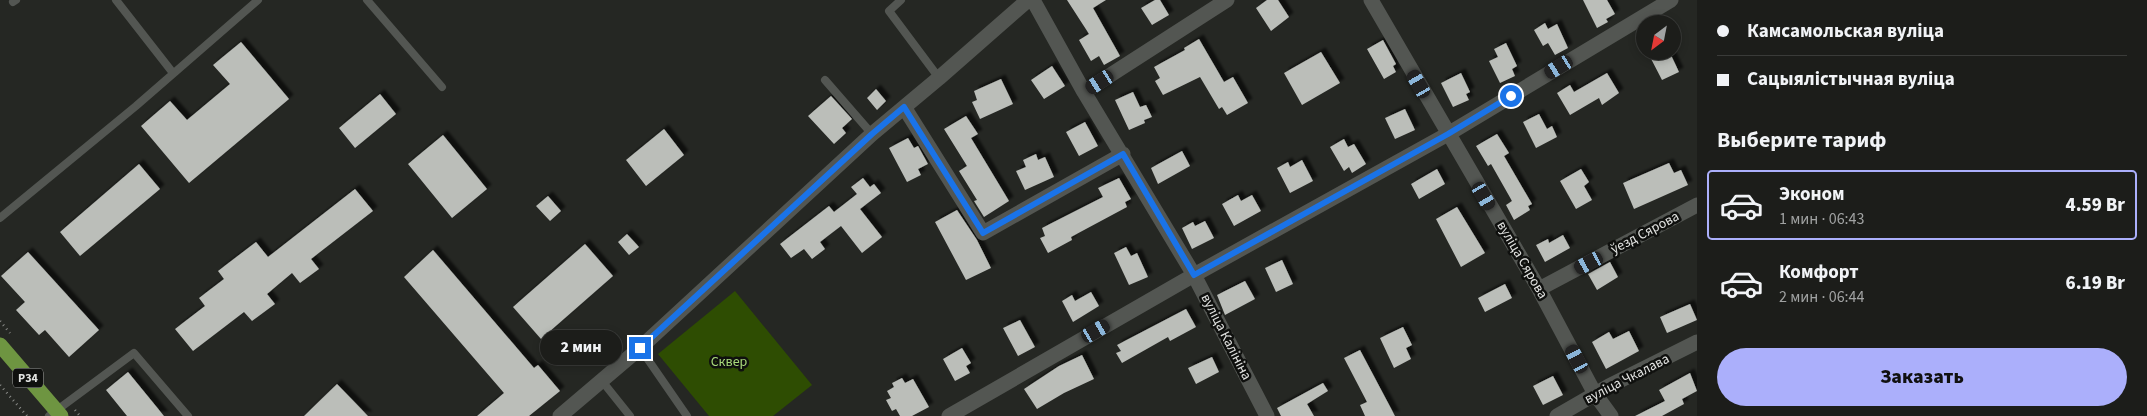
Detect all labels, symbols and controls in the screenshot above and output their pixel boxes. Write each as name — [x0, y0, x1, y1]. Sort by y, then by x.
north arrow — [1636, 15, 1681, 60]
map controls — [1636, 15, 1681, 60]
text: Камсамольская вуліца — [1747, 18, 1944, 45]
car — [1542, 53, 1575, 81]
text: Сацыялістычная вуліца — [1747, 66, 1955, 93]
car — [1405, 67, 1432, 101]
car — [1083, 68, 1116, 96]
route start — [1500, 85, 1522, 107]
text: Выберите тариф — [1717, 124, 1887, 156]
car — [1470, 179, 1497, 213]
text: Эконом — [1779, 181, 1845, 208]
icon: car — [1719, 183, 1764, 228]
text: 4.59 Br — [2066, 192, 2125, 219]
street label: ўезд Сярова — [1607, 207, 1683, 259]
text: 1 мин · 06:43 — [1779, 208, 1865, 230]
street label: вуліца Сярова — [1492, 217, 1552, 303]
car — [1572, 249, 1605, 277]
text: Комфорт — [1779, 259, 1859, 286]
icon: car — [1719, 261, 1764, 306]
text: 6.19 Br — [2066, 270, 2125, 297]
text: 2 мин · 06:44 — [1779, 286, 1865, 308]
street label: вуліца Калініна — [1196, 290, 1256, 384]
car — [1079, 317, 1112, 345]
callout: 2 мин — [540, 330, 622, 366]
text: 2 мин — [560, 336, 602, 358]
route end — [629, 337, 651, 359]
car — [1563, 342, 1590, 376]
button: Заказать — [1717, 348, 2127, 406]
street label: вуліца Чкалава — [1581, 349, 1673, 409]
park label: Сквер — [711, 352, 748, 372]
road number: Р34 — [13, 368, 43, 388]

